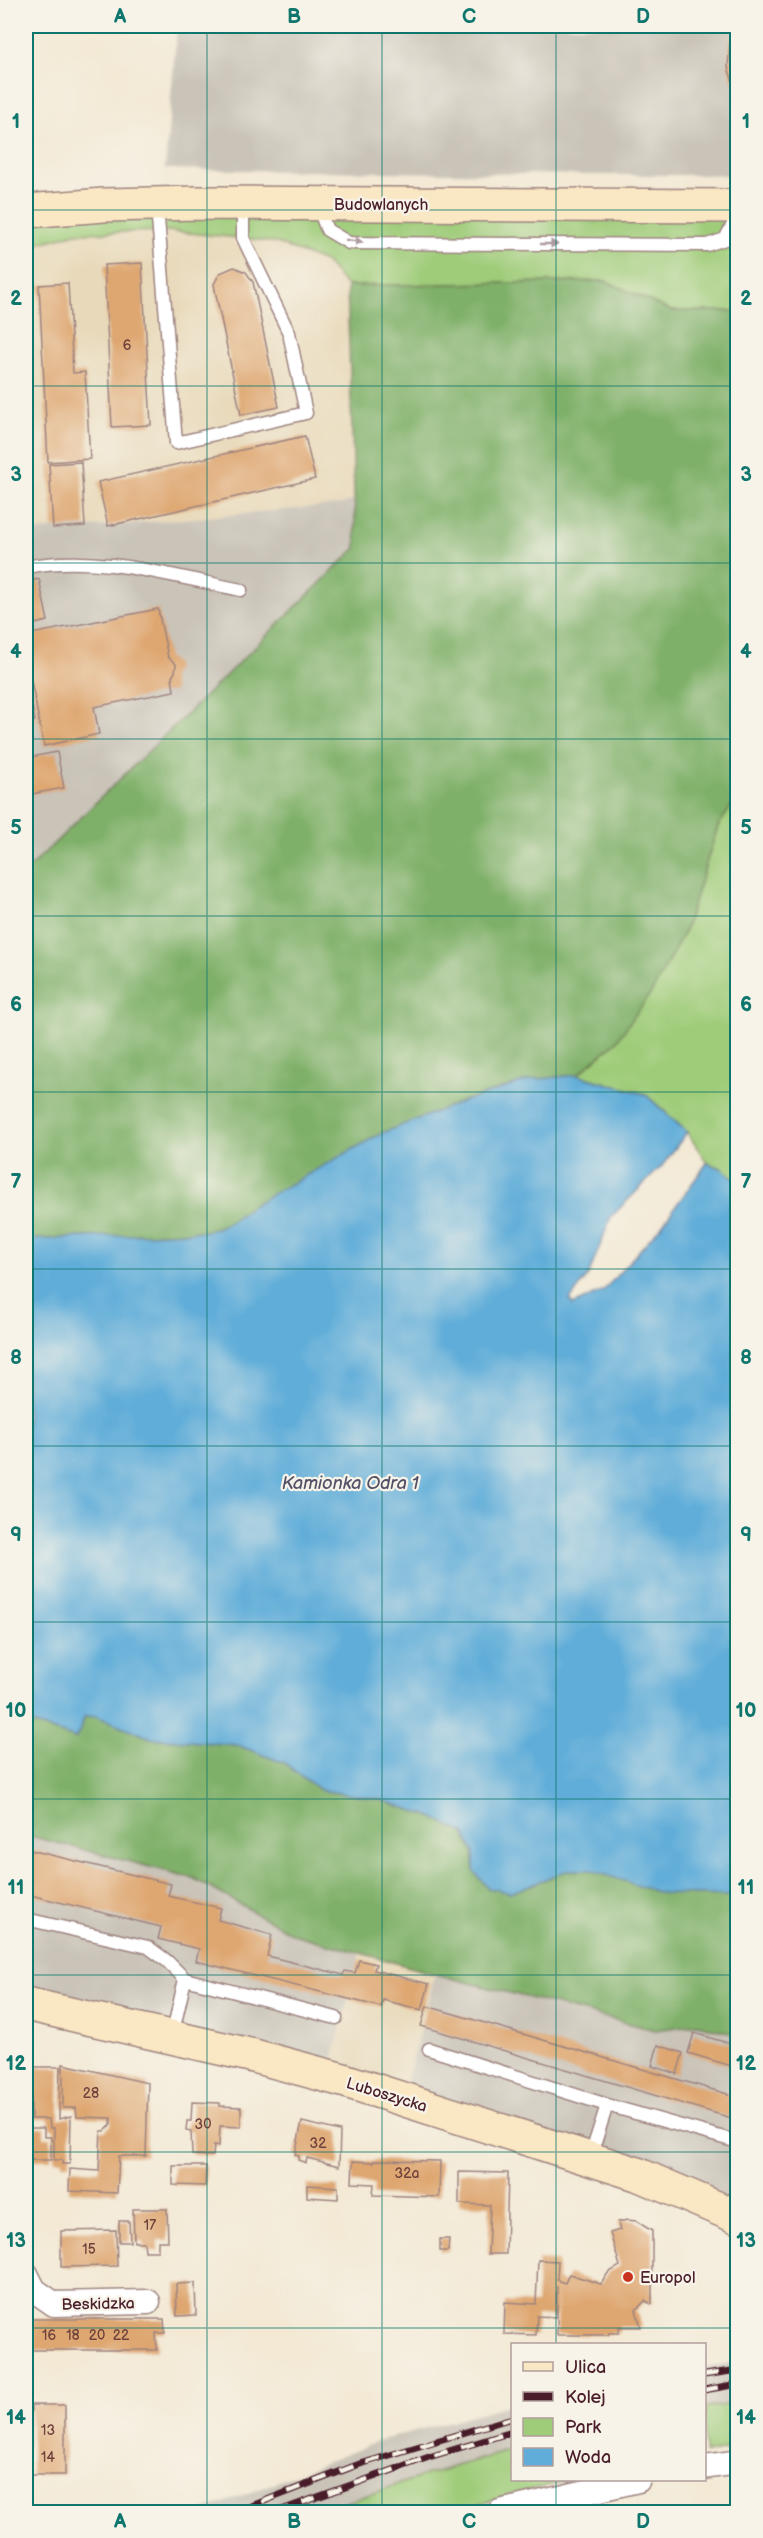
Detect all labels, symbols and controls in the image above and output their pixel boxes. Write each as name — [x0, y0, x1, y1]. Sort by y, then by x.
text: A — [113, 5, 127, 29]
text: B — [287, 5, 301, 29]
text: C — [462, 5, 476, 29]
text: D — [636, 5, 650, 29]
text: 1 — [12, 110, 20, 134]
text: 1 — [742, 110, 750, 134]
street label: Budowlanych — [334, 196, 428, 215]
one-way arrow — [345, 237, 364, 246]
one-way arrow — [539, 239, 558, 249]
text: 2 — [10, 287, 22, 311]
text: 2 — [740, 287, 752, 311]
house number: 6 — [123, 337, 132, 354]
text: 3 — [10, 463, 22, 487]
text: 3 — [740, 463, 752, 487]
text: 4 — [10, 640, 22, 664]
text: 4 — [740, 640, 752, 664]
text: 5 — [10, 816, 22, 840]
text: 5 — [740, 816, 752, 840]
text: 6 — [10, 993, 22, 1017]
text: 6 — [740, 993, 752, 1017]
text: 7 — [10, 1170, 22, 1194]
text: 7 — [740, 1170, 752, 1194]
text: 8 — [10, 1346, 22, 1370]
text: 8 — [740, 1346, 752, 1370]
water label: Kamionka Odra 1 — [282, 1473, 419, 1494]
text: 9 — [10, 1523, 22, 1547]
text: 9 — [740, 1523, 752, 1547]
text: 10 — [6, 1699, 26, 1723]
text: 10 — [736, 1699, 756, 1723]
text: 11 — [8, 1876, 24, 1900]
text: 11 — [738, 1876, 754, 1900]
text: 12 — [6, 2052, 26, 2076]
text: 12 — [736, 2052, 756, 2076]
street label: Luboszycka — [344, 2074, 429, 2117]
house number: 28 — [83, 2085, 99, 2102]
house number: 30 — [195, 2116, 211, 2133]
house number: 32 — [310, 2135, 327, 2152]
house number: 32a — [395, 2165, 419, 2182]
house number: 17 — [144, 2217, 156, 2234]
text: 13 — [6, 2229, 26, 2253]
text: 13 — [736, 2229, 756, 2253]
house number: 15 — [82, 2241, 96, 2258]
place label: Europol — [640, 2269, 696, 2288]
marker: Europol — [621, 2270, 635, 2284]
street label: Beskidzka — [61, 2294, 135, 2315]
house number: 16 — [42, 2327, 56, 2344]
house number: 18 — [66, 2327, 80, 2344]
house number: 20 — [89, 2327, 105, 2344]
house number: 22 — [113, 2327, 130, 2344]
legend — [511, 2343, 706, 2481]
text: Ulica — [565, 2357, 606, 2378]
text: Kolej — [565, 2387, 605, 2408]
text: 14 — [6, 2406, 26, 2430]
text: 14 — [736, 2406, 756, 2430]
text: Park — [565, 2417, 601, 2438]
house number: 13 — [41, 2422, 55, 2439]
text: Woda — [565, 2447, 611, 2468]
house number: 14 — [41, 2449, 55, 2466]
text: A — [113, 2510, 127, 2534]
text: B — [287, 2510, 301, 2534]
text: C — [462, 2510, 476, 2534]
text: D — [636, 2510, 650, 2534]

